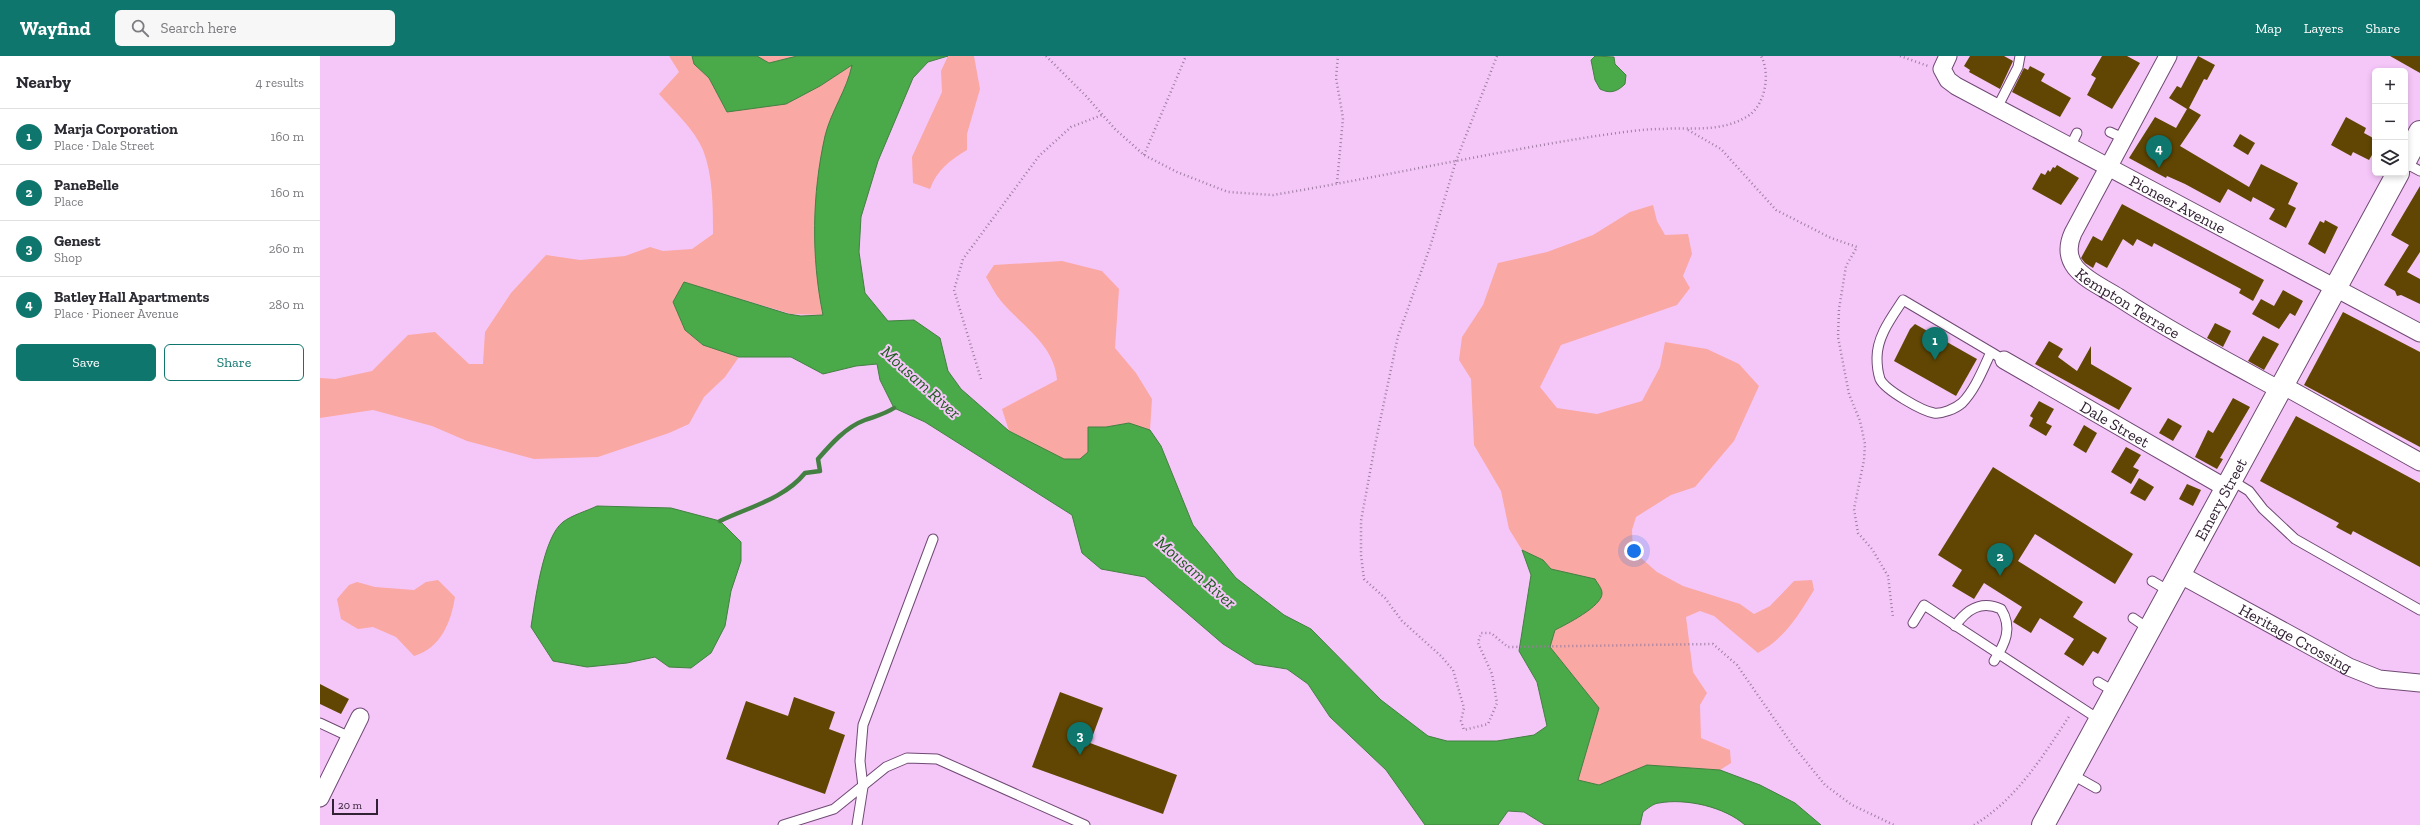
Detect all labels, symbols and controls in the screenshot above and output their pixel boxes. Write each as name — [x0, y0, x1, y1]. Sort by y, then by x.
search box — [115, 10, 395, 46]
text: Wayfind — [20, 17, 91, 40]
icon: search — [129, 17, 151, 39]
text: Search here — [161, 19, 237, 37]
text: Map — [2255, 20, 2282, 37]
text: Layers — [2304, 20, 2343, 37]
text: Share — [2365, 20, 2400, 37]
map controls — [2372, 68, 2408, 176]
button: + — [2372, 68, 2408, 104]
text: Nearby — [16, 72, 71, 92]
text: 4 results — [256, 75, 304, 90]
button: − — [2372, 104, 2408, 140]
text: Marja Corporation — [54, 120, 178, 138]
text: 1 — [26, 129, 32, 144]
text: 160 m — [270, 129, 304, 144]
pin: 4 — [2146, 135, 2172, 168]
text: Place · Dale Street — [54, 138, 154, 153]
button: layers — [2372, 140, 2408, 176]
street label: Pioneer Avenue — [2126, 171, 2229, 237]
text: PaneBelle — [54, 176, 119, 194]
text: 2 — [26, 185, 32, 200]
text: 160 m — [270, 185, 304, 200]
text: Place — [54, 194, 83, 209]
text: Genest — [54, 232, 100, 250]
text: 3 — [26, 241, 32, 256]
text: 260 m — [269, 241, 304, 256]
text: Shop — [54, 250, 82, 265]
street label: Kempton Terrace — [2072, 263, 2184, 342]
text: Batley Hall Apartments — [54, 288, 209, 306]
text: 4 — [25, 297, 33, 312]
text: 280 m — [269, 297, 304, 312]
text: Place · Pioneer Avenue — [54, 306, 179, 321]
pin: 1 — [1922, 327, 1948, 360]
water label: Mousam River — [877, 341, 965, 423]
button: Save — [16, 344, 156, 381]
button: Share — [164, 344, 304, 381]
street label: Dale Street — [2077, 397, 2153, 451]
street label: Emery Street — [2190, 455, 2251, 544]
water label: Mousam River — [1152, 532, 1240, 612]
your location — [1624, 541, 1644, 561]
pin: 2 — [1987, 543, 2013, 576]
street label: Heritage Crossing — [2236, 599, 2356, 676]
pin: 3 — [1067, 722, 1093, 755]
scale bar — [332, 797, 378, 816]
text: 20 m — [338, 799, 362, 812]

